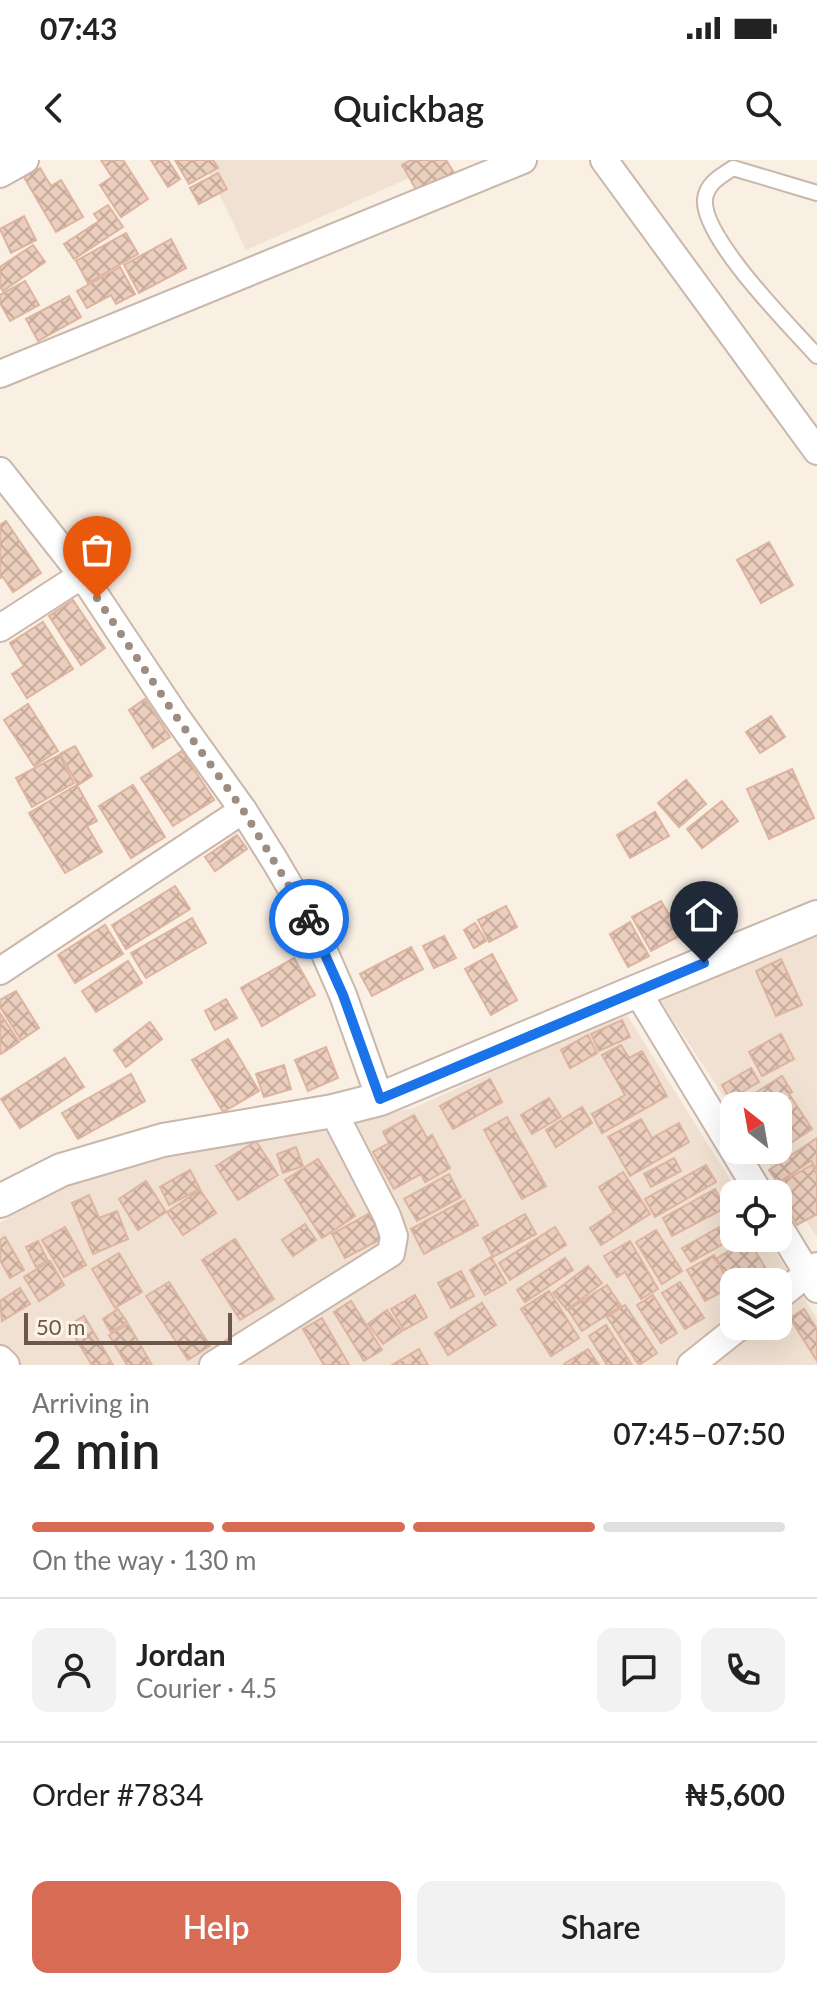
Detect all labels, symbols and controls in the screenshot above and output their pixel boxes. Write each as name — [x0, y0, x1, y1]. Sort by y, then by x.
text: 07:43 — [40, 10, 117, 46]
icon: back — [32, 86, 76, 130]
text: Quickbag — [333, 86, 484, 130]
icon: search — [741, 86, 785, 130]
pin — [63, 516, 131, 598]
icon: bag — [75, 528, 119, 572]
courier — [269, 879, 349, 959]
pin — [670, 881, 738, 963]
icon: home — [682, 893, 726, 937]
icon: bike — [287, 897, 331, 941]
north arrow — [720, 1092, 792, 1164]
map controls — [720, 1092, 792, 1340]
button: locate — [720, 1180, 792, 1252]
button: layers — [720, 1268, 792, 1340]
scale bar — [24, 1309, 232, 1345]
text: 50 m — [36, 1313, 85, 1340]
text: Arriving in — [32, 1387, 150, 1419]
text: 07:45–07:50 — [613, 1415, 785, 1451]
text: 2 min — [32, 1418, 160, 1480]
text: On the way · 130 m — [32, 1544, 256, 1576]
button: person — [32, 1628, 116, 1712]
button: chat — [597, 1628, 681, 1712]
button: phone — [701, 1628, 785, 1712]
text: Jordan — [136, 1636, 226, 1672]
text: Courier · 4.5 — [136, 1672, 277, 1704]
text: Order #7834 — [32, 1776, 204, 1812]
text: ₦5,600 — [684, 1776, 785, 1812]
button: Help — [32, 1881, 401, 1973]
button: Share — [417, 1881, 785, 1973]

